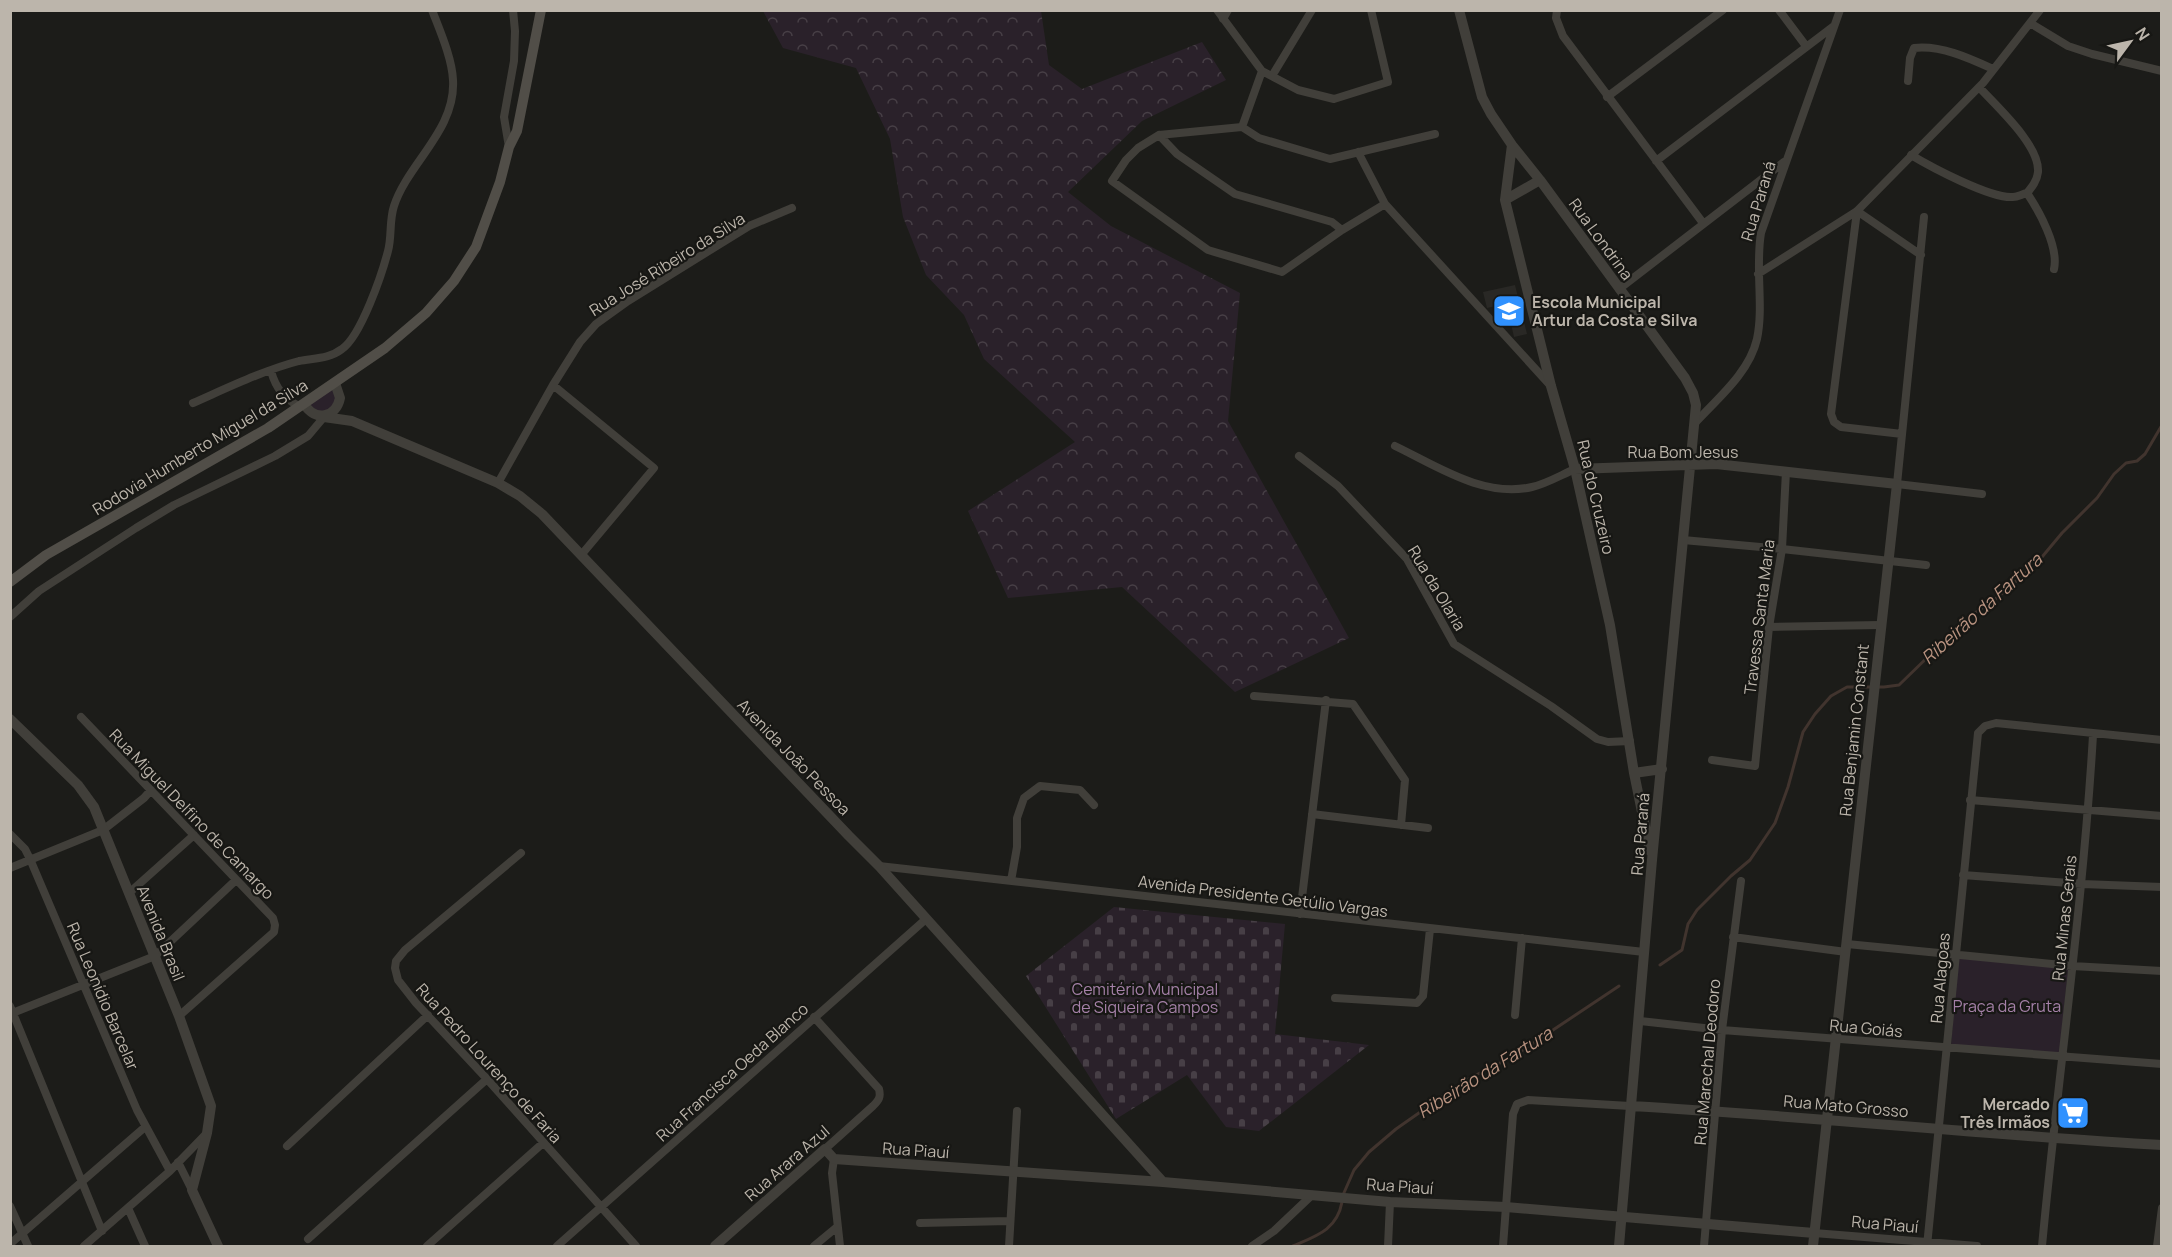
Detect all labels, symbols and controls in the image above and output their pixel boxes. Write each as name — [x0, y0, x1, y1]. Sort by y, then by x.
north arrow — [2100, 12, 2160, 72]
text: N — [2130, 23, 2155, 45]
street label: Rua Paraná — [1735, 158, 1781, 244]
street label: Rua Londrina — [1564, 194, 1638, 284]
street label: Rua José Ribeiro da Silva — [585, 207, 749, 321]
place label: Escola Municipal Artur da Costa e Silva — [1532, 291, 1697, 331]
school or university icon: Escola Municipal Artur da Costa e Silva — [1491, 293, 1527, 329]
street label: Rodovia Humberto Miguel da Silva — [88, 374, 312, 520]
street label: Rua do Cruzeiro — [1572, 438, 1620, 556]
street label: Rua Bom Jesus — [1628, 441, 1738, 463]
street label: Travessa Santa Maria — [1739, 538, 1779, 696]
street label: Rua da Olaria — [1403, 541, 1471, 635]
water label: Ribeirão da Fartura — [1916, 547, 2048, 669]
street label: Rua Benjamin Constant — [1834, 643, 1874, 817]
street label: Avenida João Pessoa — [733, 694, 855, 820]
street label: Rua Miguel Delfino de Camargo — [105, 724, 279, 904]
street label: Rua Paraná — [1625, 792, 1655, 876]
street label: Rua Minas Gerais — [2046, 854, 2082, 982]
street label: Avenida Presidente Getúlio Vargas — [1137, 870, 1389, 922]
street label: Avenida Brasil — [132, 882, 190, 984]
street label: Rua Leonídio Barcelar — [62, 919, 144, 1073]
street label: Rua Alagoas — [1925, 932, 1955, 1024]
street label: Rua Pedro Lourenço de Faria — [411, 978, 567, 1148]
park label: Cemitério Municipal de Siqueira Campos — [1072, 978, 1218, 1018]
street label: Rua Marechal Deodoro — [1689, 978, 1725, 1146]
park label: Praça da Gruta — [1953, 995, 2061, 1017]
street label: Rua Francisca Oeda Blanco — [651, 998, 813, 1146]
street label: Rua Goiás — [1828, 1014, 1904, 1042]
water label: Ribeirão da Fartura — [1412, 1020, 1557, 1123]
street label: Rua Mato Grosso — [1783, 1090, 1909, 1122]
place label: Mercado Três Irmãos — [1960, 1093, 2050, 1133]
supermarket icon: Mercado Três Irmãos — [2055, 1095, 2091, 1131]
street label: Rua Arara Azul — [740, 1120, 834, 1206]
street label: Rua Piauí — [882, 1137, 951, 1163]
street label: Rua Piauí — [1366, 1173, 1435, 1199]
street label: Rua Piauí — [1851, 1210, 1920, 1238]

